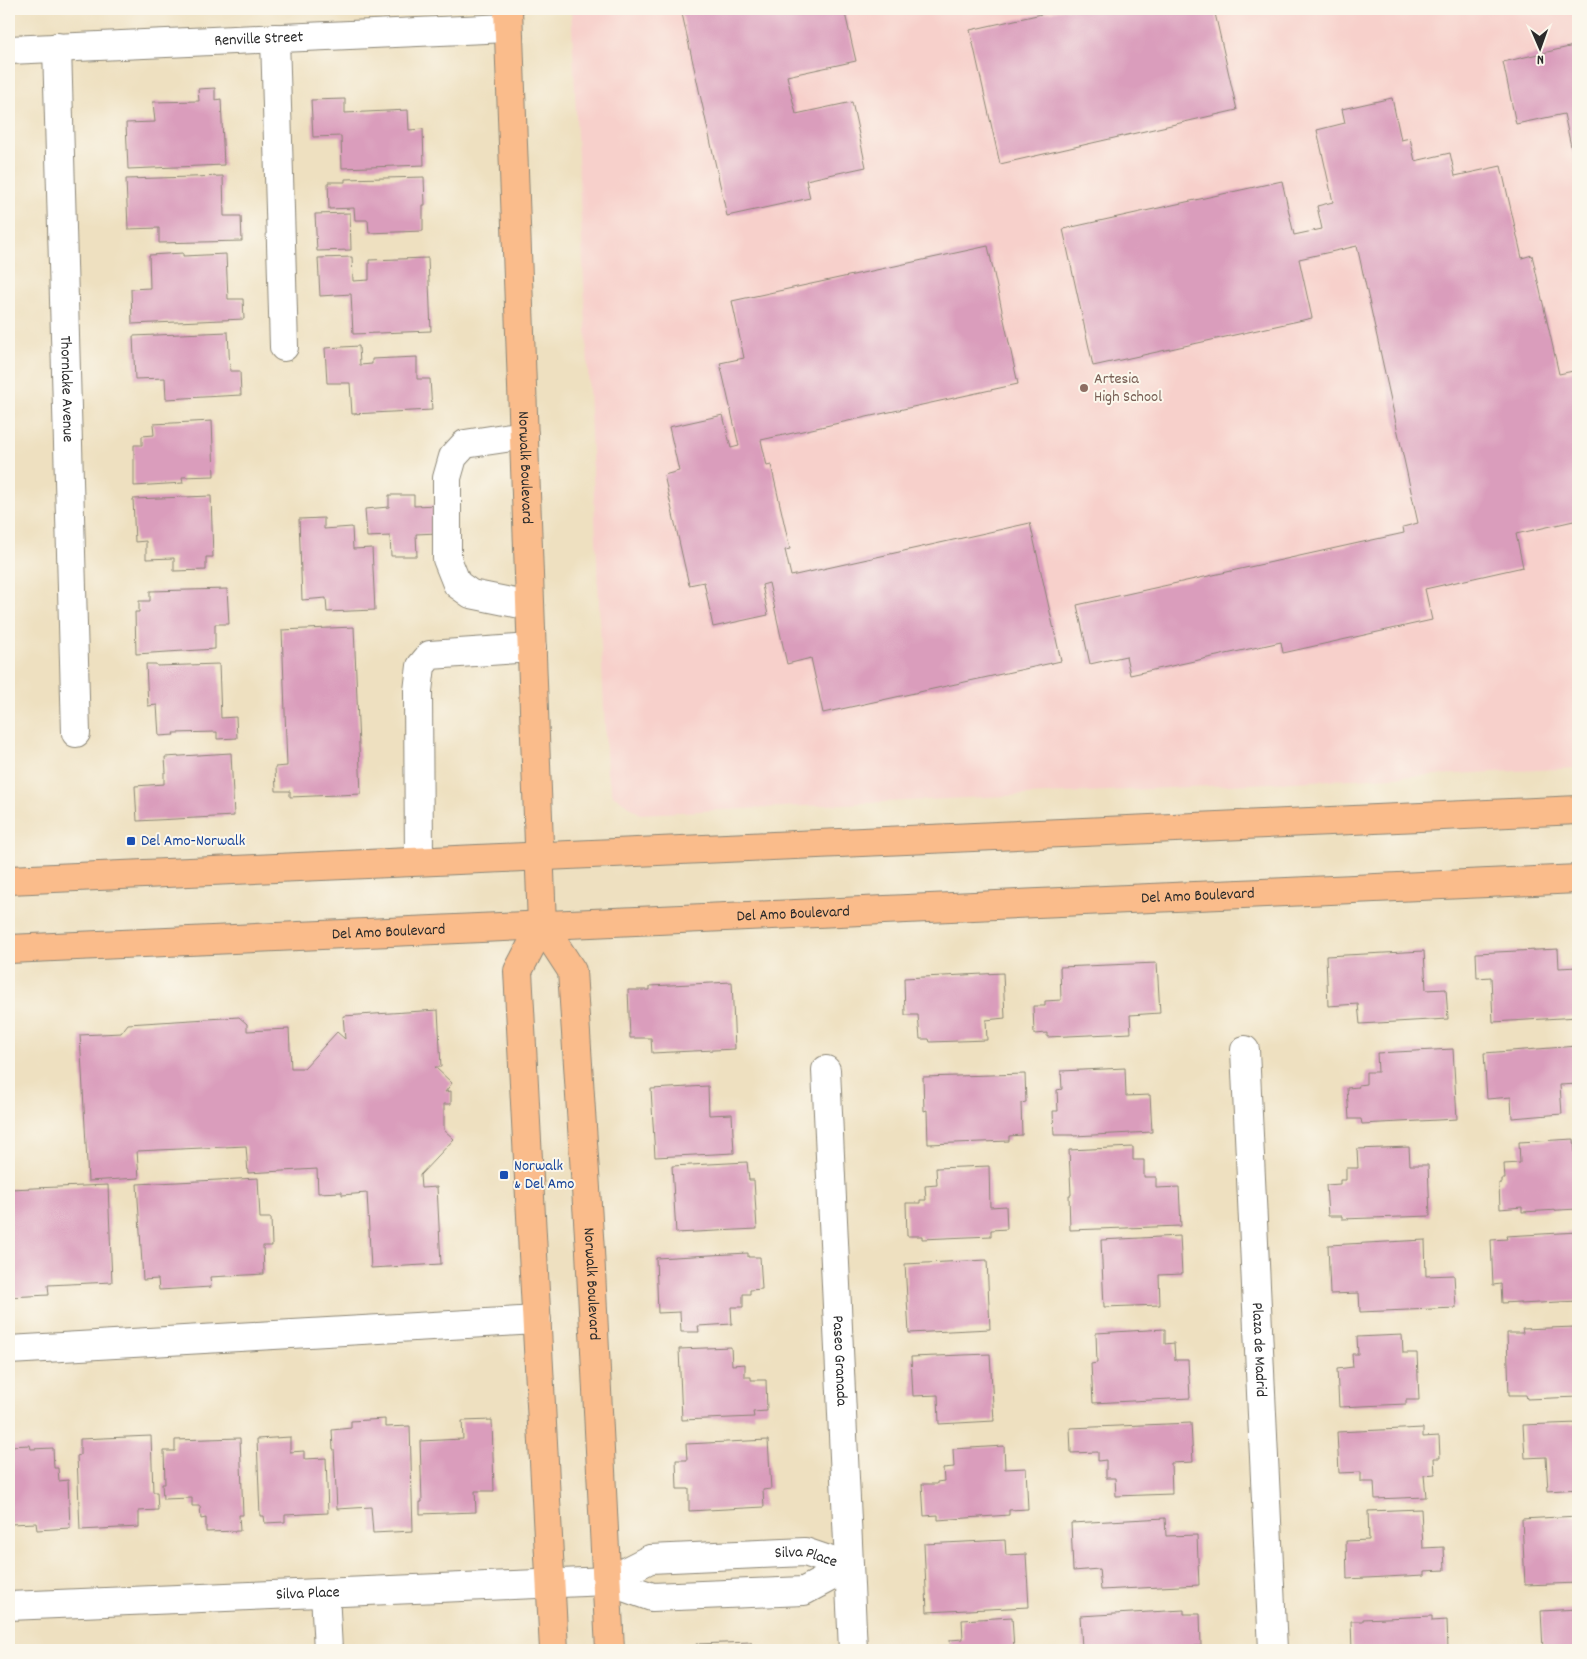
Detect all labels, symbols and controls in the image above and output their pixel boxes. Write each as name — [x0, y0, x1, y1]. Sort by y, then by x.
north arrow — [1514, 22, 1564, 72]
street label: Renville Street — [214, 26, 304, 52]
text: N — [1536, 49, 1544, 69]
street label: Thornlake Avenue — [53, 335, 79, 442]
place label: Artesia High School — [1094, 368, 1162, 409]
marker: Artesia High School — [1078, 382, 1090, 394]
street label: Norwalk Boulevard — [511, 411, 539, 525]
place label: Del Amo-Norwalk — [141, 830, 245, 853]
marker: Del Amo-Norwalk — [125, 835, 137, 847]
street label: Del Amo Boulevard — [1141, 882, 1255, 910]
street label: Del Amo Boulevard — [736, 900, 850, 928]
street label: Del Amo Boulevard — [331, 918, 446, 946]
place label: Norwalk & Del Amo — [514, 1155, 574, 1196]
marker: Norwalk & Del Amo — [498, 1169, 510, 1181]
street label: Norwalk Boulevard — [577, 1227, 606, 1341]
street label: Plaza de Madrid — [1245, 1302, 1273, 1398]
street label: Paseo Granada — [826, 1315, 853, 1407]
street label: Silva Place — [774, 1540, 840, 1574]
street label: Silva Place — [275, 1581, 340, 1606]

